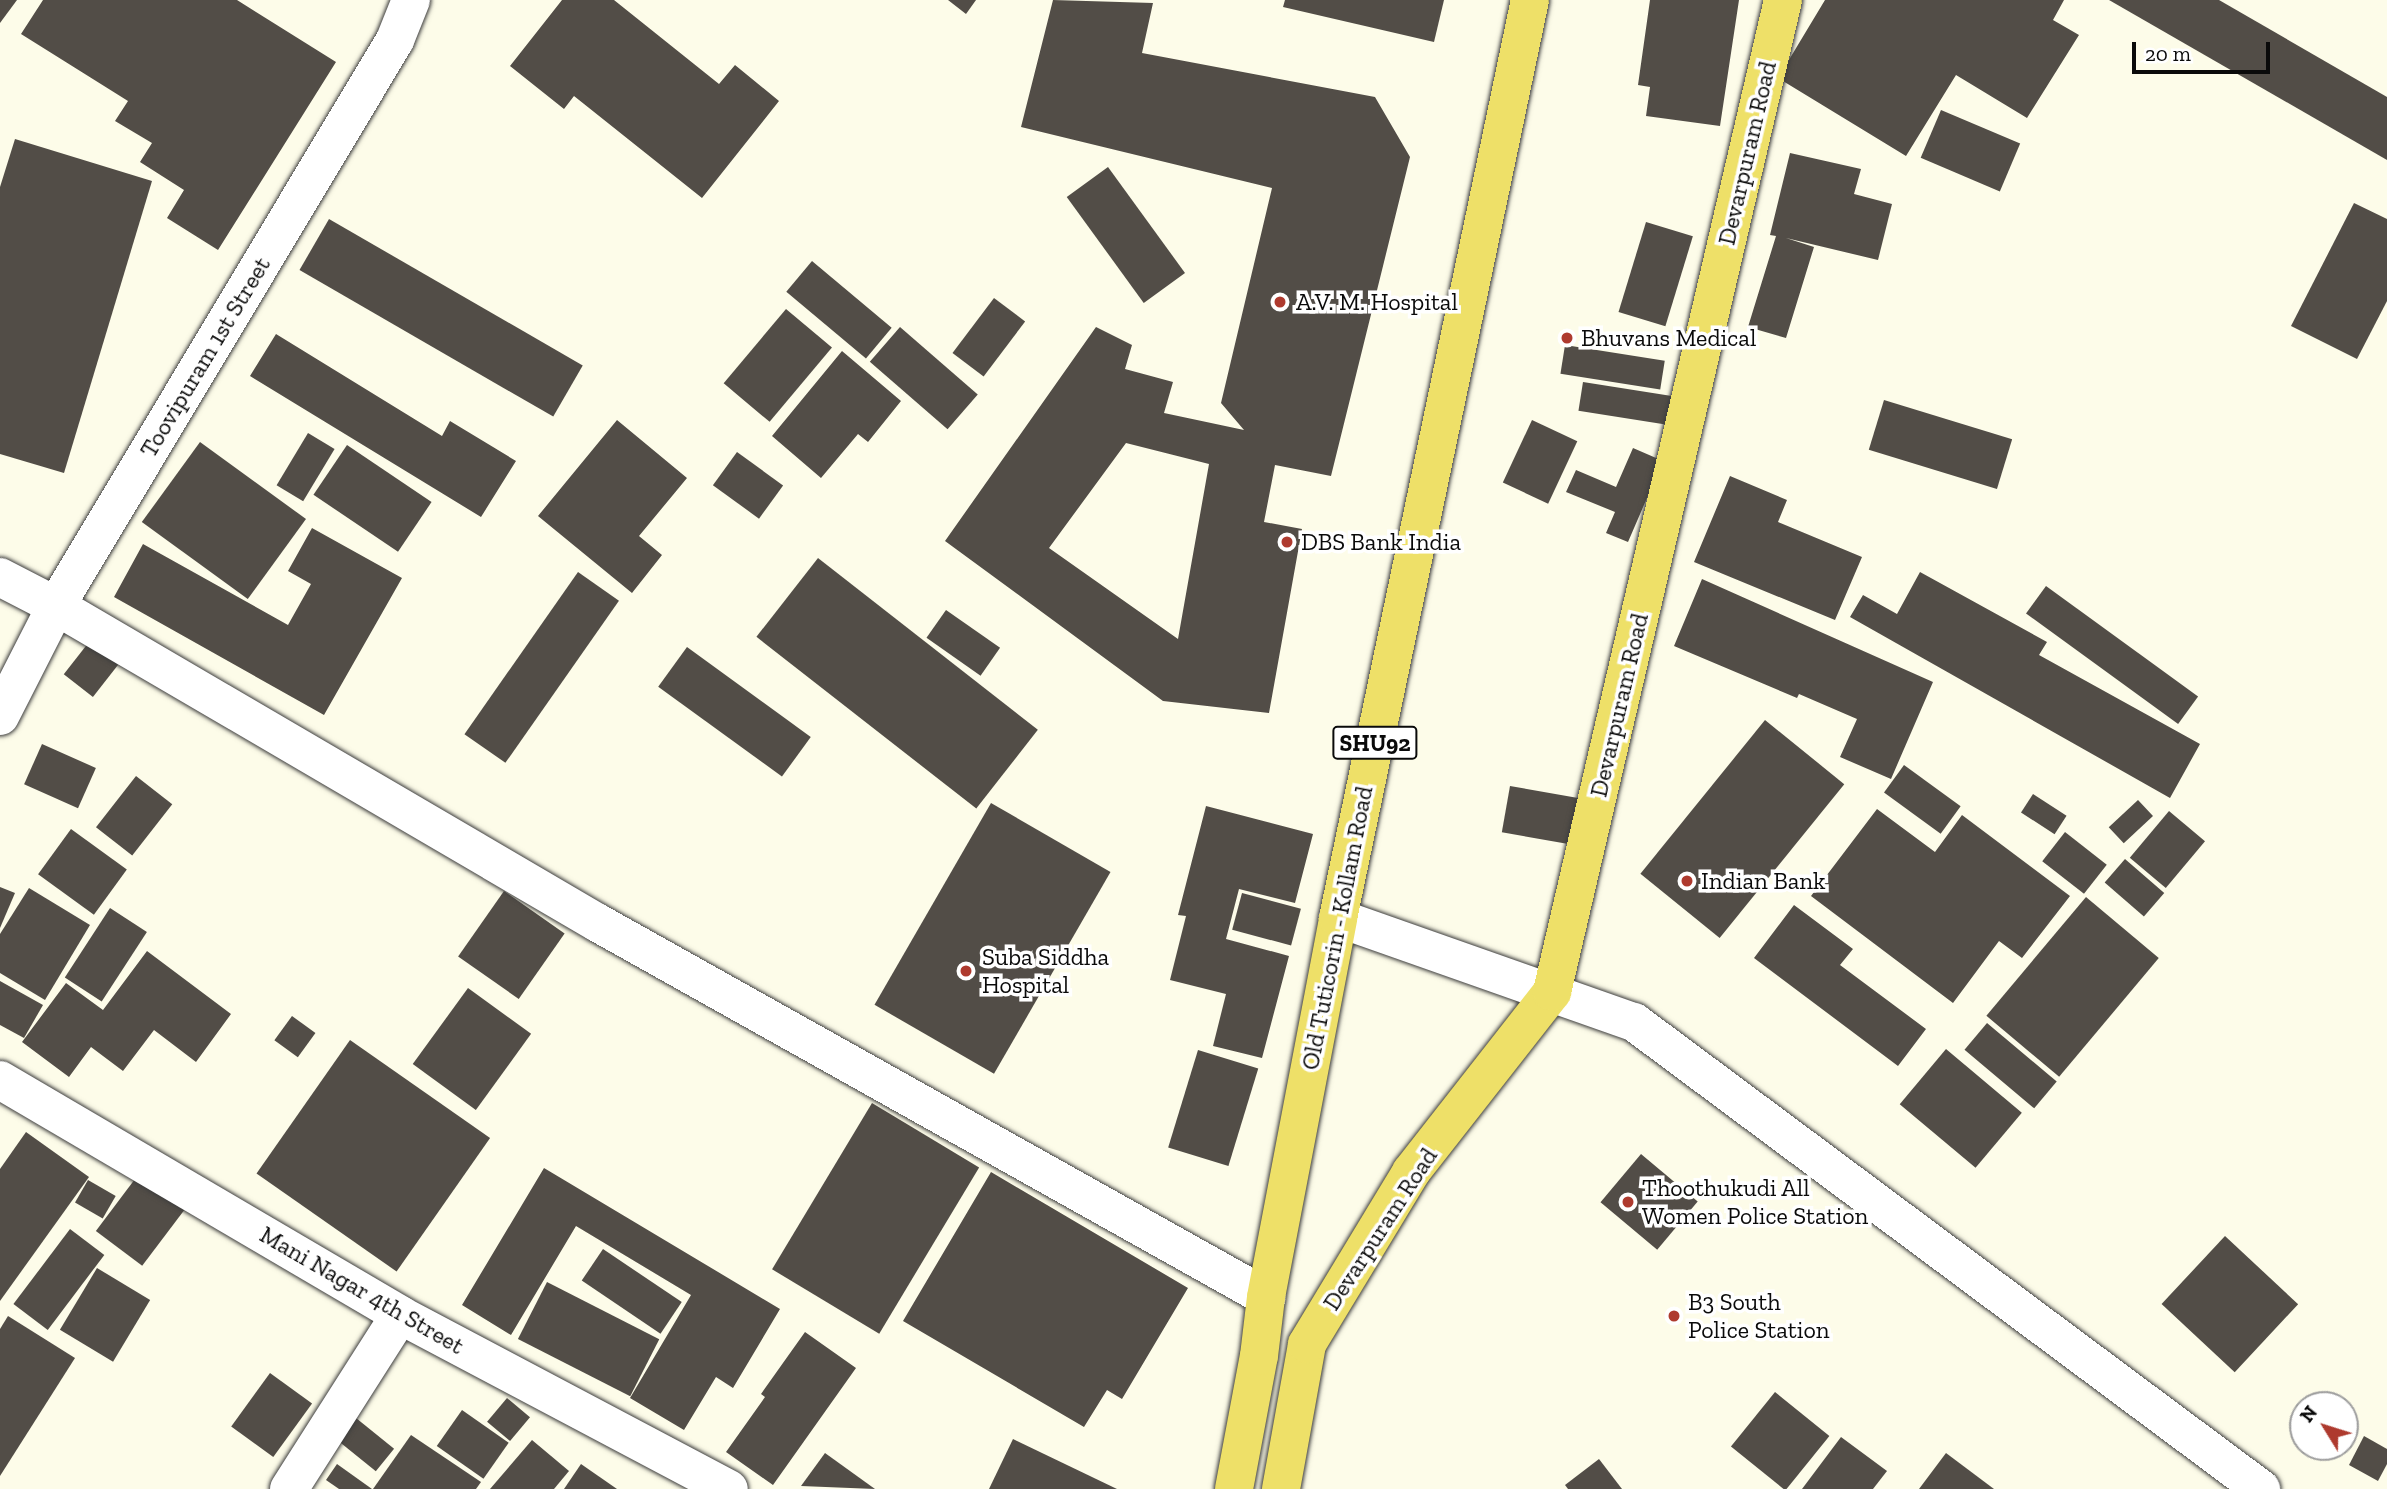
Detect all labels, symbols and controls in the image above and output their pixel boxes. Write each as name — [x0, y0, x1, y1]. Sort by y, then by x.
scale bar — [2135, 28, 2273, 72]
text: 20 m — [2145, 41, 2191, 66]
street label: Devarpuram Road — [1712, 58, 1782, 248]
street label: Toovipuram 1st Street — [134, 252, 276, 462]
place label: A.V. M. Hospital — [1296, 288, 1458, 316]
marker: A.V. M. Hospital — [1270, 292, 1290, 312]
place label: Bhuvans Medical — [1581, 324, 1756, 352]
marker: Bhuvans Medical — [1559, 330, 1575, 346]
place label: DBS Bank India — [1301, 528, 1461, 556]
marker: DBS Bank India — [1279, 534, 1295, 550]
street label: Devarpuram Road — [1584, 610, 1654, 800]
road number: SHU92 — [1331, 723, 1419, 762]
street label: Old Tuticorin - Kollam Road — [1295, 784, 1379, 1072]
place label: Indian Bank — [1701, 867, 1825, 895]
marker: Indian Bank — [1679, 873, 1695, 889]
place label: Suba Siddha Hospital — [982, 943, 1109, 999]
marker: Suba Siddha Hospital — [956, 961, 976, 981]
street label: Devarpuram Road — [1317, 1142, 1443, 1316]
place label: Thoothukudi All Women Police Station — [1642, 1174, 1868, 1230]
marker: Thoothukudi All Women Police Station — [1620, 1194, 1636, 1210]
street label: Mani Nagar 4th Street — [255, 1220, 469, 1360]
place label: B3 South Police Station — [1688, 1288, 1829, 1344]
marker: B3 South Police Station — [1666, 1308, 1682, 1324]
north arrow — [2289, 1391, 2359, 1461]
text: N — [2295, 1401, 2322, 1427]

